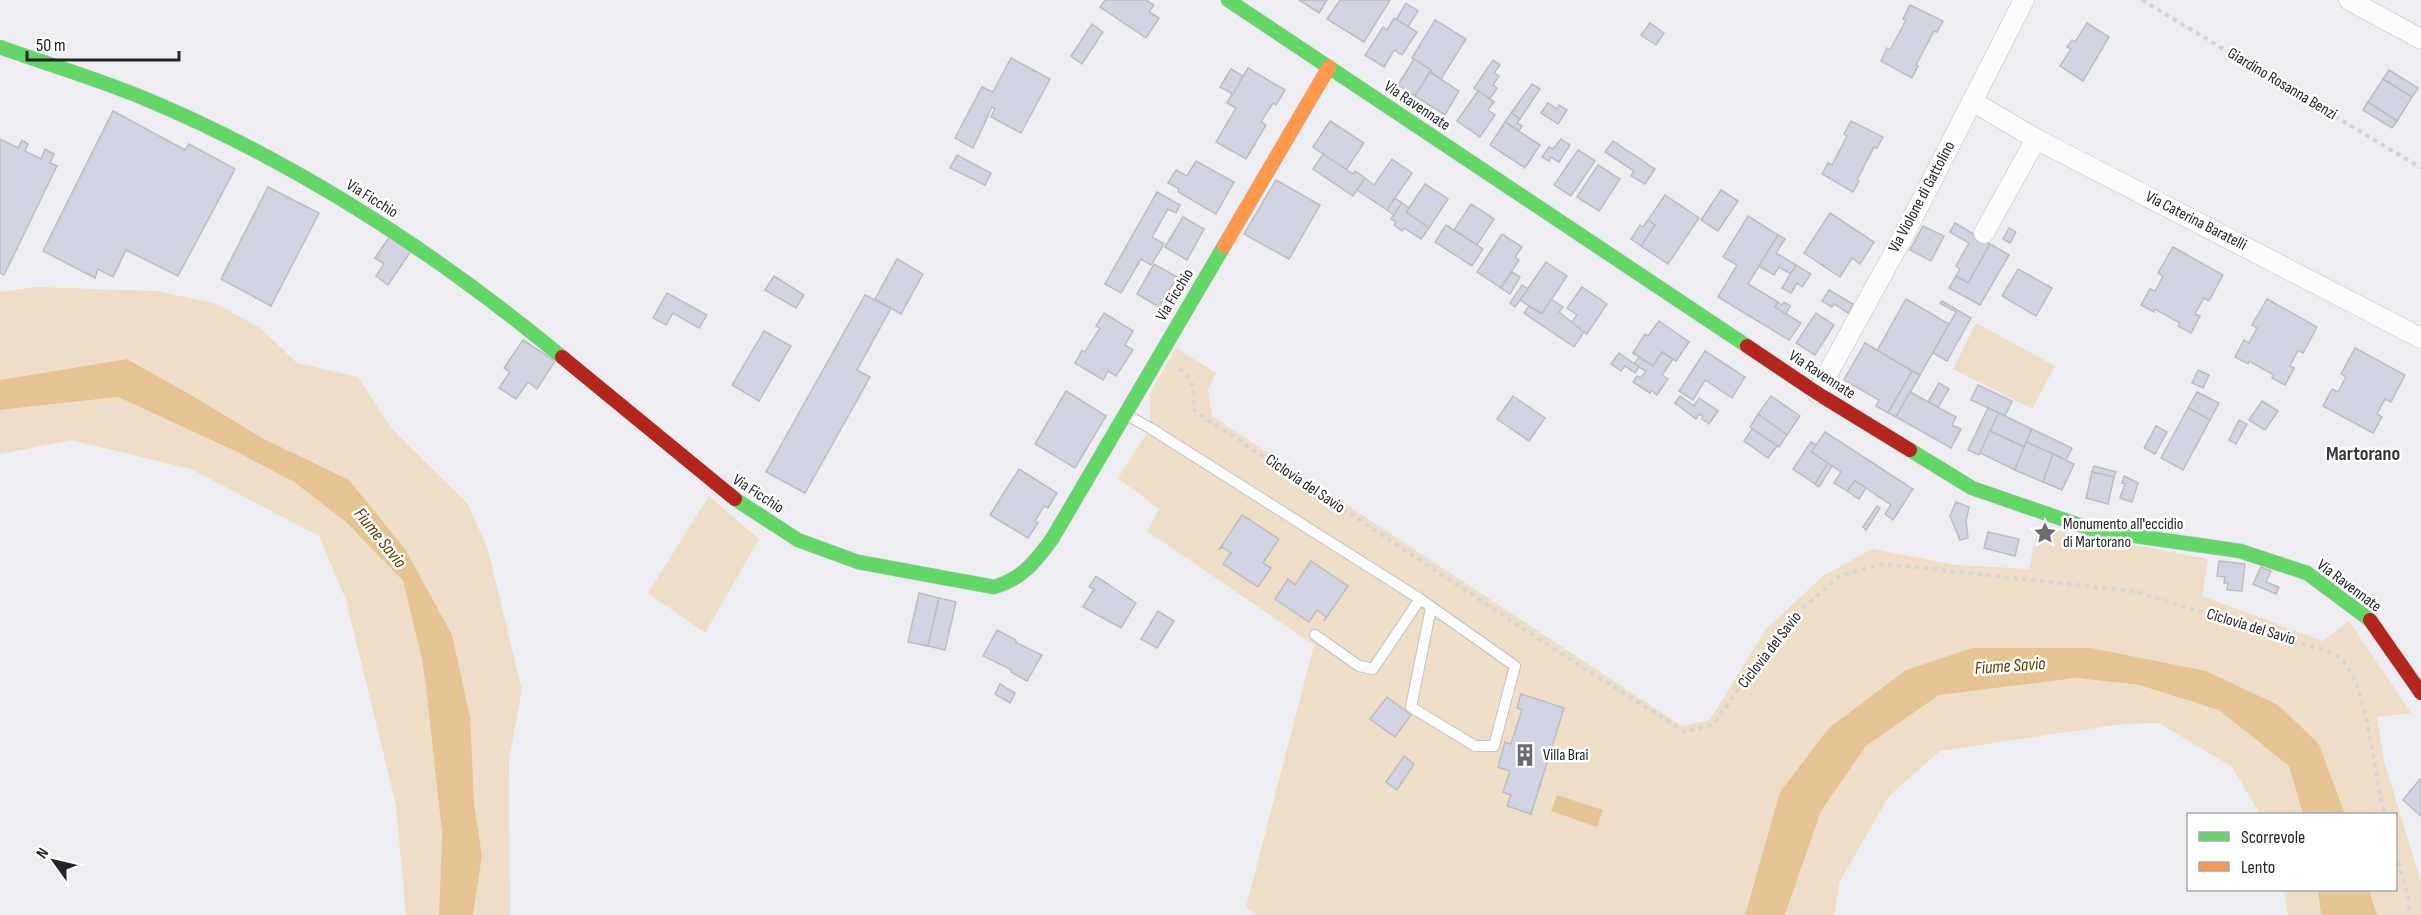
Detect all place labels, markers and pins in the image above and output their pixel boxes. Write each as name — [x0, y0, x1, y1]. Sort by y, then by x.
place label: Monumento all'eccidio di Martorano — [2063, 515, 2183, 552]
place icon: Monumento all'eccidio di Martorano — [2032, 520, 2058, 546]
building icon: Villa Brai — [1512, 742, 1538, 768]
place label: Villa Brai — [1543, 746, 1588, 765]

